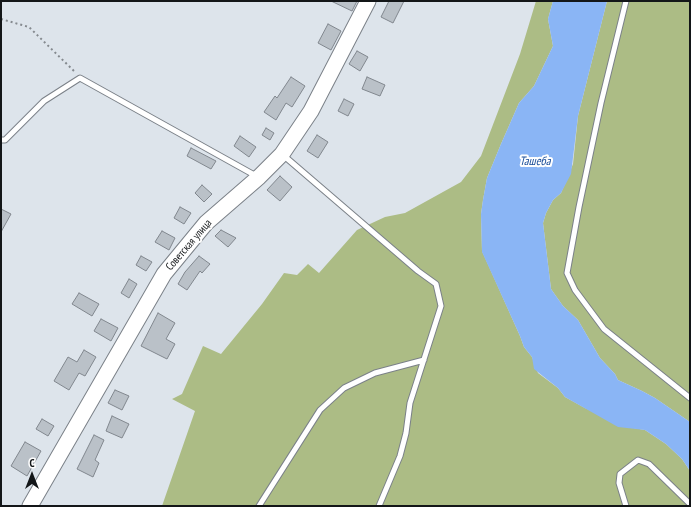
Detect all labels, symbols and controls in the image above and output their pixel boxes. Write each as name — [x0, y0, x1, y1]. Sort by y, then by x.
water label: Ташеба — [519, 155, 551, 169]
street label: Советская улица — [163, 217, 215, 273]
north arrow — [12, 455, 52, 495]
text: С — [29, 456, 35, 470]

